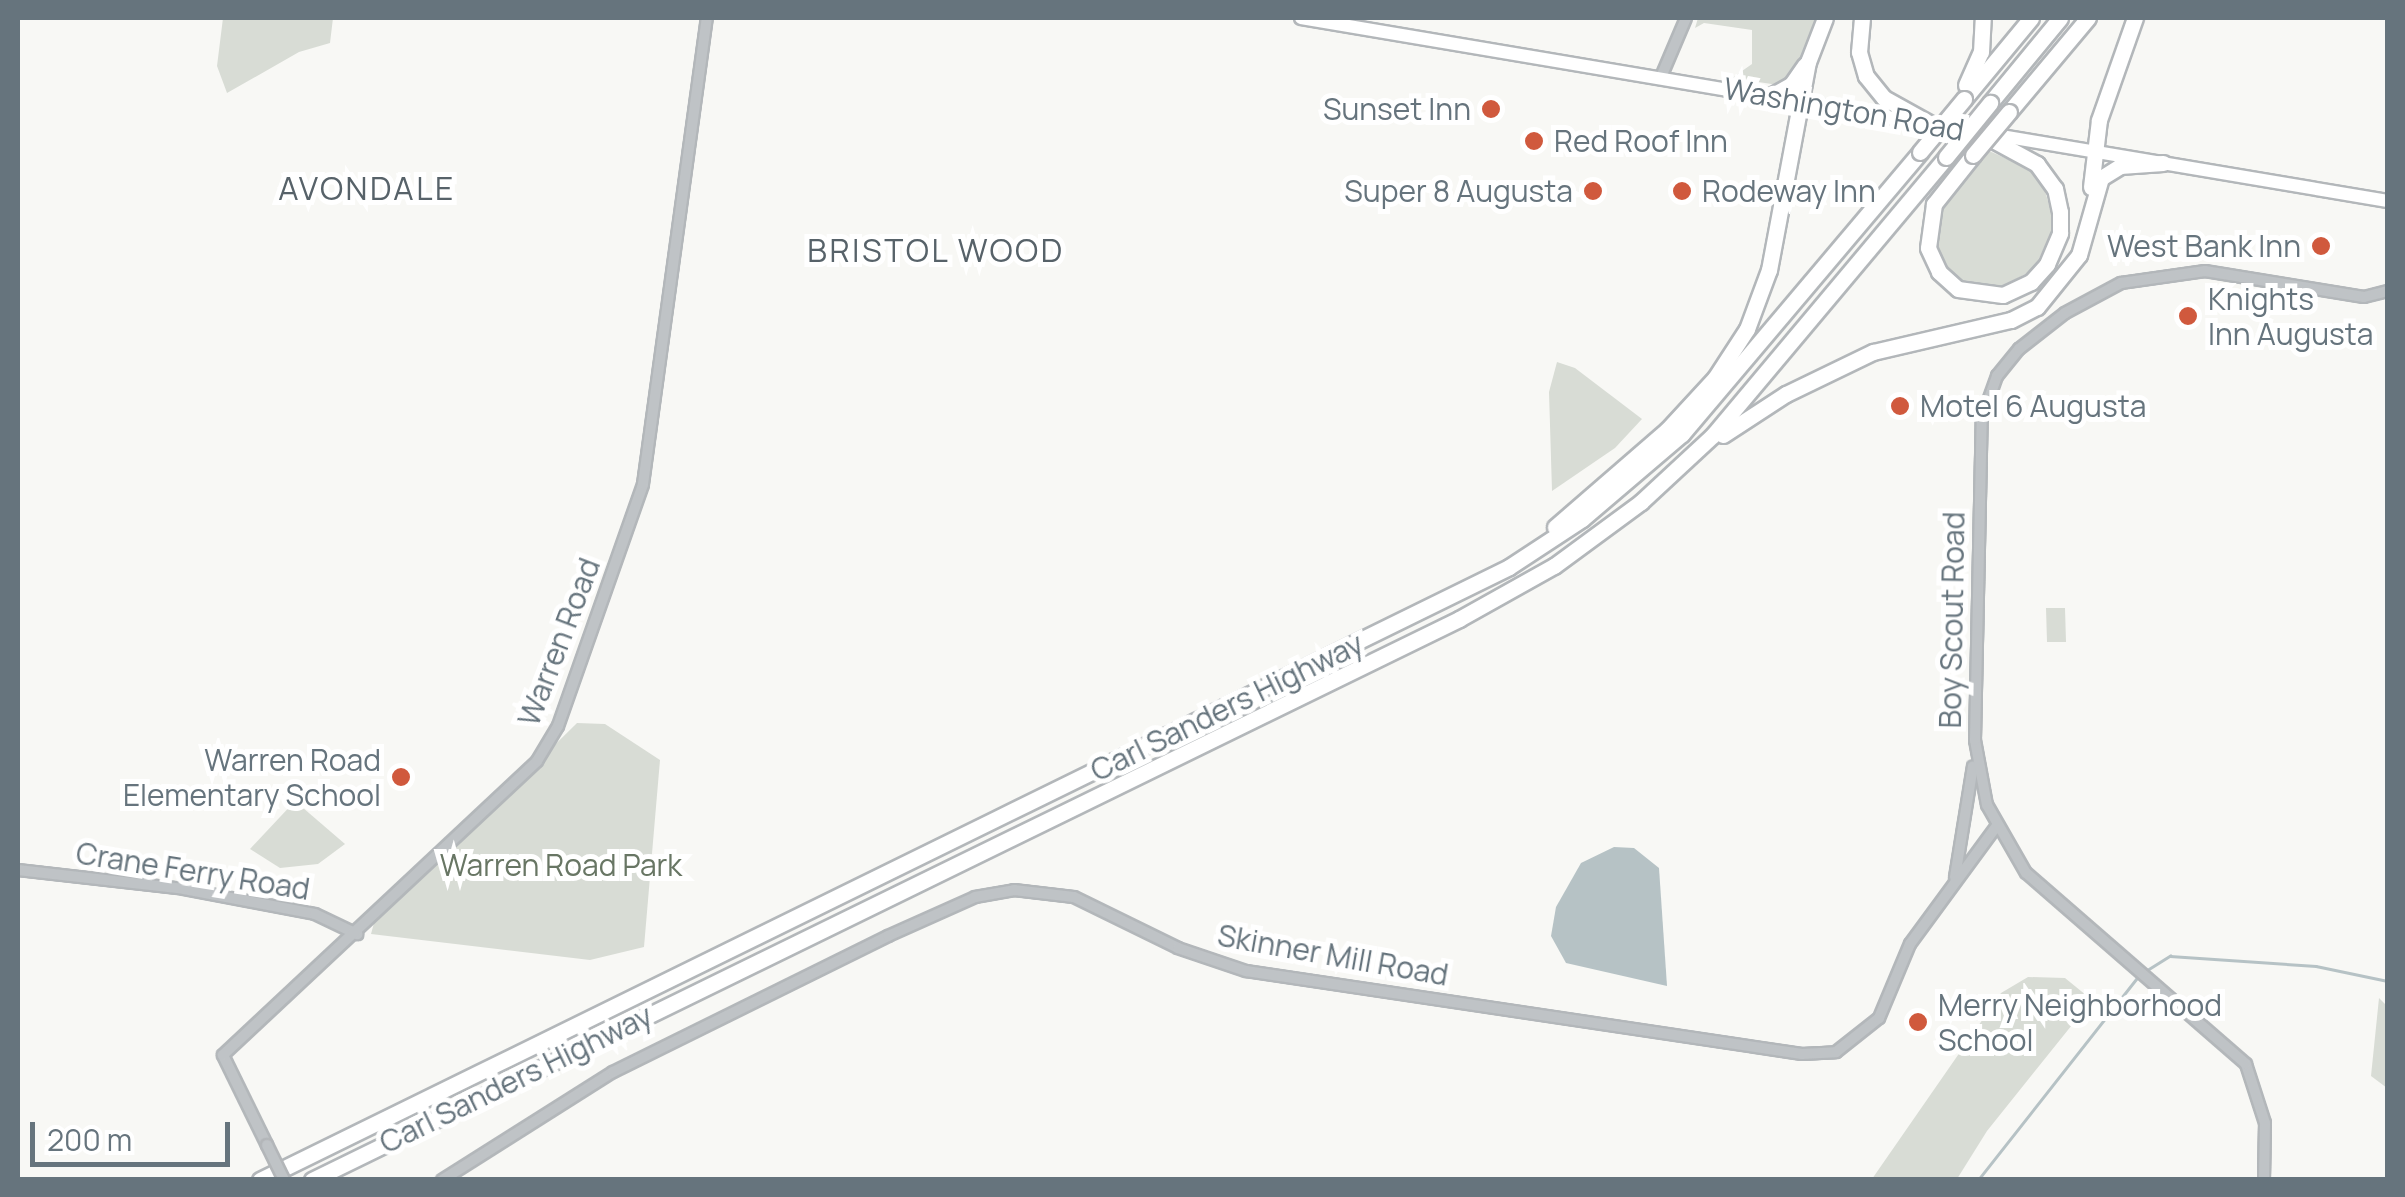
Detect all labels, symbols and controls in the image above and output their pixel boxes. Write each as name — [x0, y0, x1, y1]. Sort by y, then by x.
street label: Washington Road — [1721, 70, 1967, 148]
place label: Sunset Inn — [1323, 91, 1471, 127]
marker: Sunset Inn — [1480, 98, 1502, 120]
place label: Red Roof Inn — [1554, 123, 1728, 159]
marker: Red Roof Inn — [1523, 130, 1545, 152]
district label: AVONDALE — [278, 169, 456, 207]
place label: Super 8 Augusta — [1344, 173, 1573, 209]
place label: Rodeway Inn — [1702, 173, 1876, 209]
marker: Super 8 Augusta — [1582, 180, 1604, 202]
marker: Rodeway Inn — [1671, 180, 1693, 202]
place label: West Bank Inn — [2107, 228, 2301, 264]
district label: BRISTOL WOOD — [806, 231, 1066, 269]
marker: West Bank Inn — [2310, 235, 2332, 257]
place label: Knights Inn Augusta — [2208, 281, 2373, 352]
marker: Knights Inn Augusta — [2177, 305, 2199, 327]
place label: Motel 6 Augusta — [1920, 388, 2146, 424]
marker: Motel 6 Augusta — [1889, 395, 1911, 417]
street label: Boy Scout Road — [1932, 511, 1972, 729]
street label: Warren Road — [511, 553, 607, 731]
street label: Carl Sanders Highway — [1085, 625, 1369, 789]
place label: Warren Road Elementary School — [123, 742, 381, 812]
marker: Warren Road Elementary School — [390, 766, 412, 788]
street label: Crane Ferry Road — [74, 835, 312, 907]
park label: Warren Road Park — [440, 847, 682, 883]
street label: Skinner Mill Road — [1215, 917, 1451, 993]
place label: Merry Neighborhood School — [1938, 987, 2222, 1058]
street label: Carl Sanders Highway — [374, 997, 658, 1161]
marker: Merry Neighborhood School — [1907, 1011, 1929, 1033]
scale bar — [35, 1102, 235, 1164]
text: 200 m — [47, 1119, 132, 1160]

